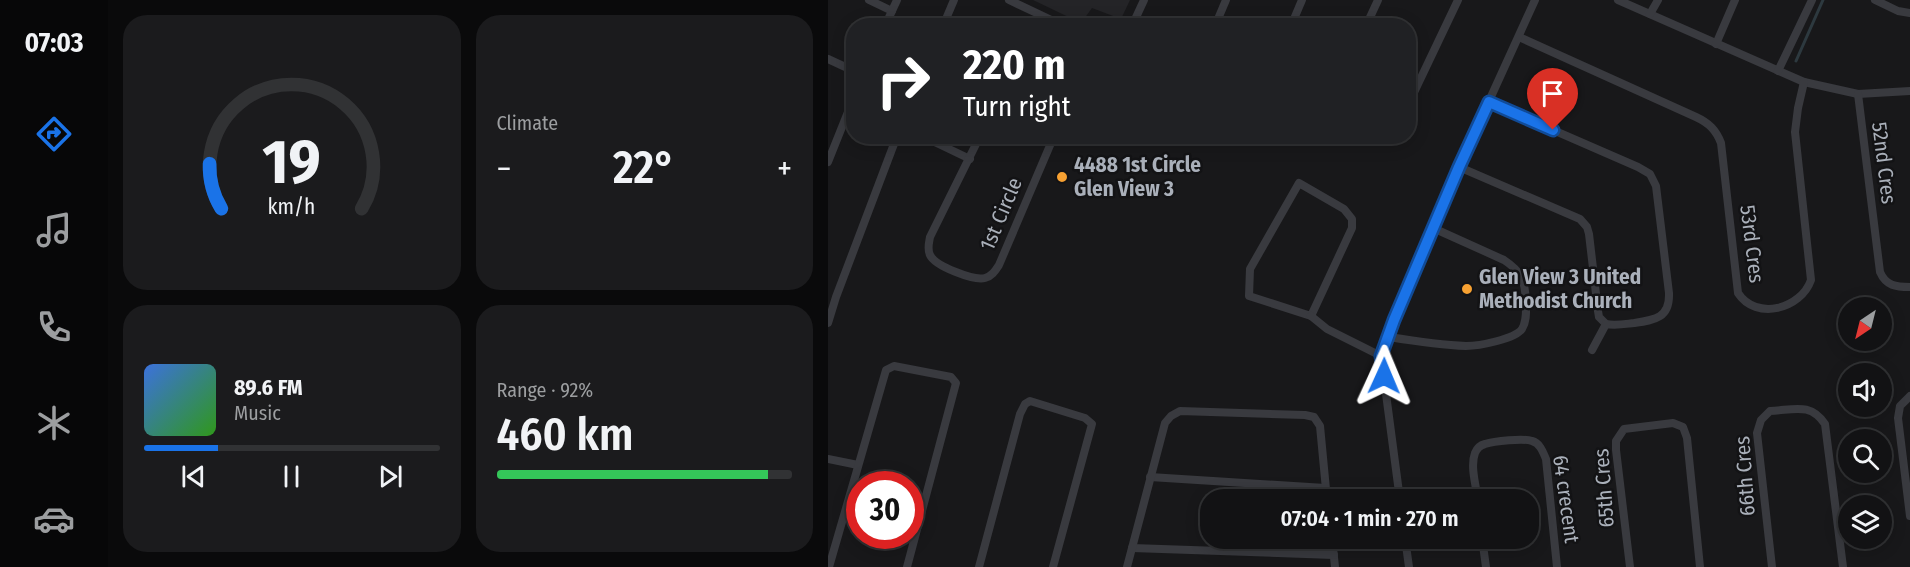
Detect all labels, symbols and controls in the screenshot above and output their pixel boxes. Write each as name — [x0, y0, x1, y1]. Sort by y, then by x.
text: 07:03 — [24, 27, 84, 59]
text: 220 m — [963, 40, 1066, 90]
icon: right — [864, 42, 942, 120]
pin — [1527, 68, 1578, 130]
icon: arrive — [1536, 77, 1569, 110]
text: Turn right — [963, 91, 1071, 123]
text: Climate — [497, 111, 558, 135]
icon: directions — [33, 113, 75, 155]
street label: 52nd Cres — [1866, 121, 1902, 205]
text: 19 — [262, 125, 321, 200]
text: 22° — [613, 141, 675, 195]
text: − — [497, 149, 511, 189]
text: + — [777, 149, 792, 189]
place label: 4488 1st Circle Glen View 3 — [1074, 152, 1201, 202]
marker: 4488 1st Circle Glen View 3 — [1055, 170, 1069, 184]
street label: 1st Circle — [974, 174, 1028, 254]
text: km/h — [268, 195, 316, 221]
street label: 53rd Cres — [1734, 204, 1770, 284]
icon: music — [33, 209, 75, 251]
place label: Glen View 3 United Methodist Church — [1479, 264, 1641, 314]
marker: Glen View 3 United Methodist Church — [1460, 282, 1474, 296]
north arrow — [1838, 297, 1892, 351]
map controls — [1838, 297, 1892, 549]
icon: phone — [33, 306, 75, 348]
position arrow — [1352, 344, 1416, 408]
button: sound — [1838, 363, 1892, 417]
text: 89.6 FM — [234, 374, 303, 401]
text: Range · 92% — [497, 378, 593, 402]
text: Music — [234, 401, 281, 425]
icon: climate — [33, 402, 75, 444]
text: 460 km — [497, 408, 633, 462]
button: search — [1838, 429, 1892, 483]
street label: 66th Cres — [1729, 435, 1761, 517]
street label: 65th Cres — [1588, 448, 1620, 528]
street label: 64 crecent — [1547, 453, 1585, 545]
icon: previous — [177, 460, 210, 493]
icon: pause — [275, 460, 308, 493]
icon: next — [374, 460, 407, 493]
speed limit sign: 30 — [846, 471, 924, 549]
button: layers — [1838, 495, 1892, 549]
icon: car — [33, 498, 75, 540]
text: 07:04 · 1 min · 270 m — [1281, 505, 1458, 532]

